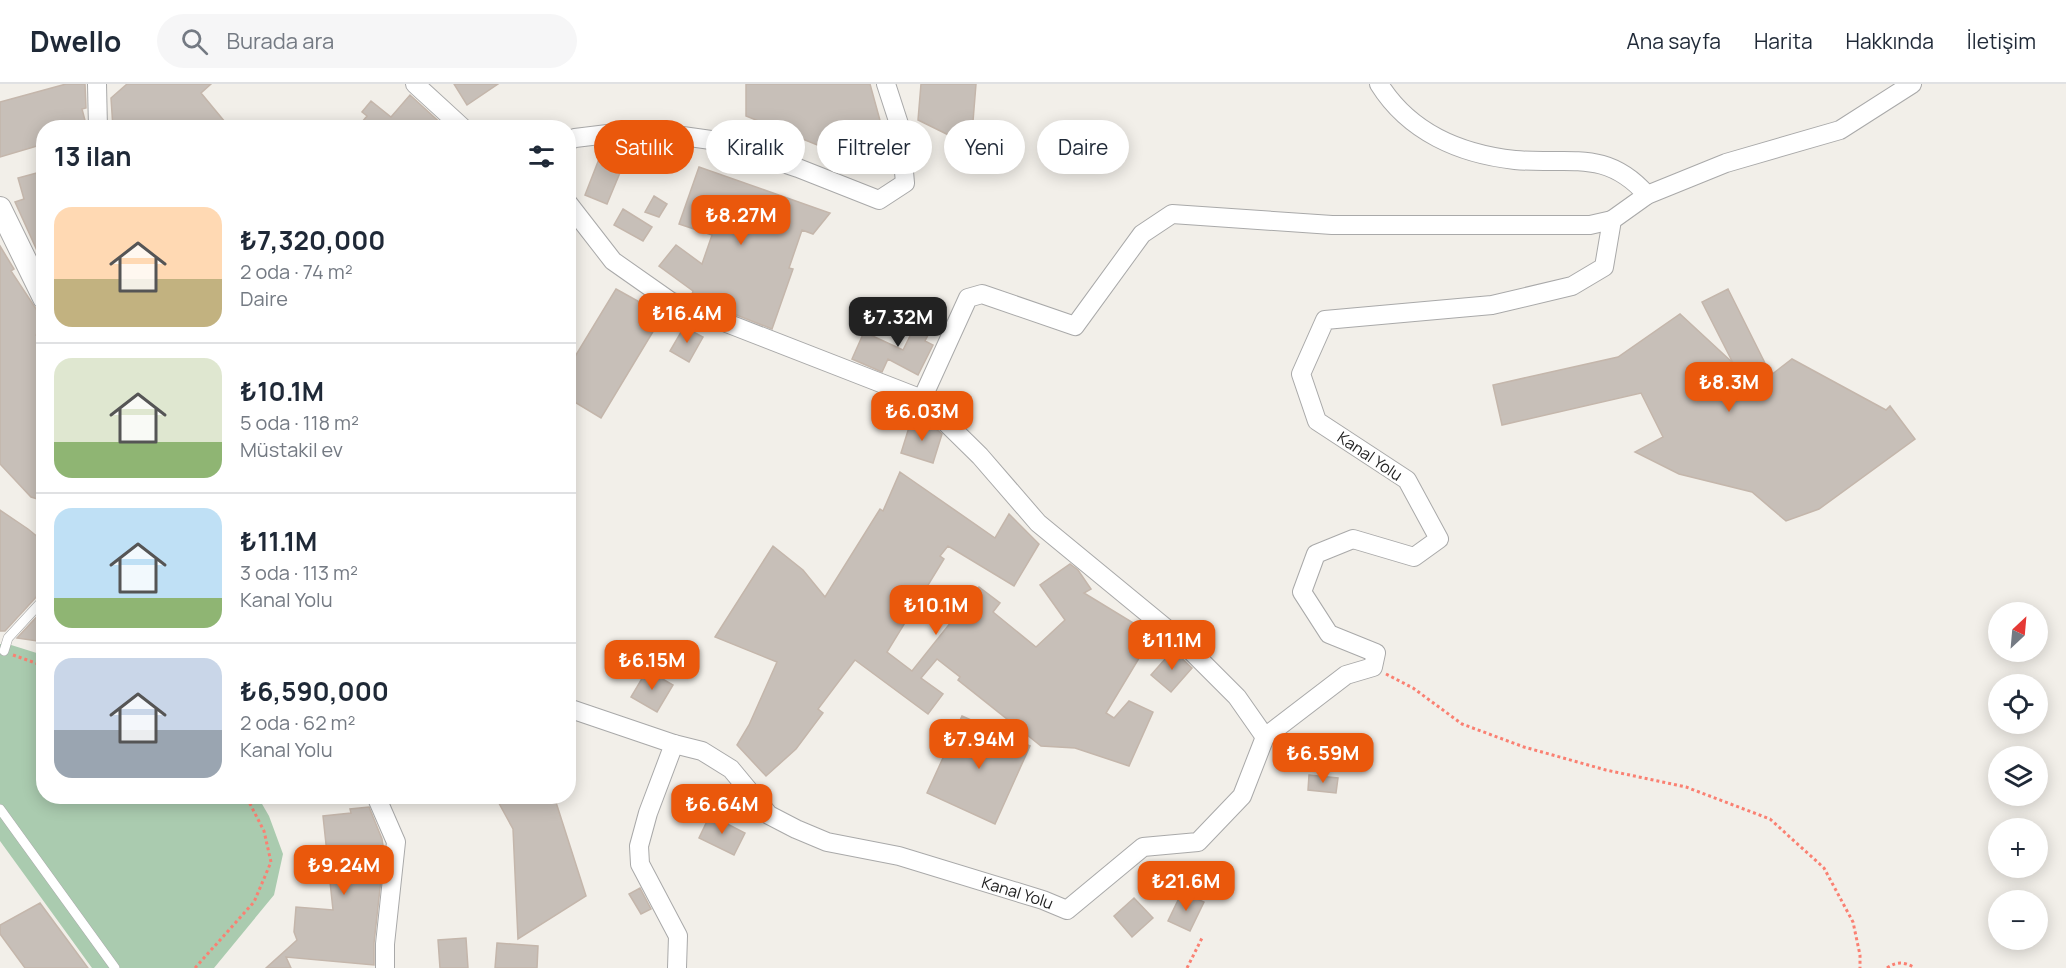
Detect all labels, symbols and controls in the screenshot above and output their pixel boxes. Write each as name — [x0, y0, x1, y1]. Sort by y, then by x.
search box — [157, 14, 577, 68]
text: Dwello — [30, 22, 121, 60]
icon: search — [178, 25, 211, 58]
text: Burada ara — [226, 26, 334, 56]
text: Ana sayfa — [1627, 27, 1721, 55]
text: Harita — [1754, 27, 1813, 55]
text: Hakkında — [1846, 27, 1934, 55]
text: İletişim — [1967, 27, 2036, 55]
chip: Satılık — [594, 120, 694, 174]
chip: Kiralık — [706, 120, 805, 174]
chip: Filtreler — [817, 120, 932, 174]
chip: Yeni — [944, 120, 1025, 174]
chip: Daire — [1037, 120, 1129, 174]
text: 13 ilan — [54, 138, 132, 174]
icon: filters — [525, 140, 558, 173]
pin: ₺8.27M — [692, 195, 790, 246]
text: ₺8.27M — [705, 201, 777, 228]
text: ₺7,320,000 — [240, 222, 385, 258]
icon: home — [102, 231, 174, 303]
text: 2 oda · 74 m² — [240, 258, 353, 285]
text: Daire — [240, 285, 288, 312]
pin: ₺16.4M — [638, 293, 736, 344]
pin: ₺7.32M — [849, 297, 947, 348]
text: ₺16.4M — [652, 299, 722, 326]
text: ₺7.32M — [863, 303, 933, 330]
pin: ₺8.3M — [1687, 362, 1771, 413]
text: ₺8.3M — [1699, 368, 1759, 395]
text: ₺10.1M — [240, 373, 324, 409]
icon: home — [102, 382, 174, 454]
pin: ₺6.03M — [873, 391, 971, 442]
text: ₺6.03M — [885, 397, 959, 424]
text: 5 oda · 118 m² — [240, 409, 359, 436]
street label: Kanal Yolu — [1333, 426, 1407, 486]
text: Müstakil ev — [240, 436, 343, 463]
text: ₺11.1M — [240, 523, 317, 559]
icon: home — [102, 532, 174, 604]
text: 3 oda · 113 m² — [240, 559, 358, 586]
pin: ₺10.1M — [887, 585, 985, 636]
text: Kanal Yolu — [240, 586, 333, 613]
text: ₺10.1M — [904, 591, 968, 618]
north arrow — [1988, 602, 2048, 662]
map controls — [1988, 602, 2048, 950]
pin: ₺11.1M — [1123, 620, 1221, 671]
text: ₺11.1M — [1142, 626, 1202, 653]
pin: ₺6.15M — [603, 640, 701, 691]
text: ₺6.15M — [619, 646, 685, 673]
text: ₺6,590,000 — [240, 673, 389, 709]
button: locate — [1988, 674, 2048, 734]
icon: home — [102, 682, 174, 754]
text: 2 oda · 62 m² — [240, 709, 356, 736]
pin: ₺7.94M — [930, 719, 1028, 770]
text: ₺7.94M — [943, 725, 1015, 752]
pin: ₺6.59M — [1274, 733, 1372, 784]
text: Kanal Yolu — [240, 736, 333, 763]
text: ₺6.59M — [1287, 739, 1359, 766]
button: layers — [1988, 746, 2048, 806]
pin: ₺6.64M — [673, 784, 771, 835]
text: ₺6.64M — [685, 790, 759, 817]
button: + — [1988, 818, 2048, 878]
pin: ₺9.24M — [295, 845, 393, 896]
text: ₺9.24M — [308, 851, 380, 878]
pin: ₺21.6M — [1137, 861, 1235, 912]
text: ₺21.6M — [1152, 867, 1220, 894]
street label: Kanal Yolu — [979, 871, 1057, 914]
button: − — [1988, 890, 2048, 950]

